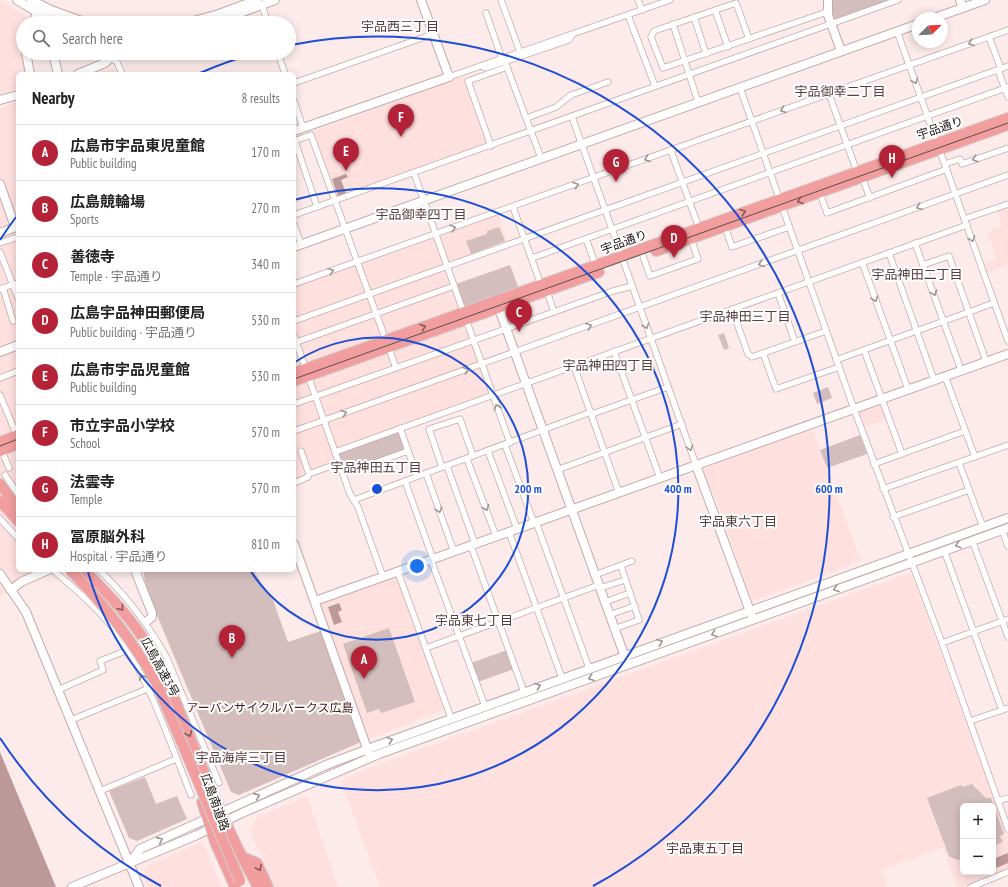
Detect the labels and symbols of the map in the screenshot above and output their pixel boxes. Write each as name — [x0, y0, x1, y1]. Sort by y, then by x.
north arrow — [912, 12, 948, 48]
district label: 宇品西三丁目 — [361, 18, 439, 35]
one-way arrow — [968, 38, 975, 47]
one-way arrow — [910, 77, 919, 84]
district label: 宇品御幸二丁目 — [794, 83, 886, 100]
pin: F — [388, 104, 414, 137]
one-way arrow — [779, 105, 786, 114]
street label: 宇品通り — [915, 113, 965, 142]
pin: E — [333, 138, 359, 171]
pin: H — [879, 145, 905, 178]
pin: G — [603, 149, 629, 182]
one-way arrow — [644, 155, 651, 163]
one-way arrow — [972, 155, 979, 163]
one-way arrow — [572, 181, 579, 189]
one-way arrow — [797, 196, 804, 204]
one-way arrow — [916, 203, 923, 211]
district label: 宇品御幸四丁目 — [375, 206, 467, 223]
one-way arrow — [739, 209, 746, 217]
one-way arrow — [450, 224, 457, 233]
pin: D — [661, 225, 687, 258]
street label: 宇品通り — [599, 226, 649, 257]
one-way arrow — [967, 236, 975, 243]
one-way arrow — [757, 259, 764, 267]
district label: 宇品神田二丁目 — [871, 266, 963, 283]
one-way arrow — [327, 267, 334, 276]
one-way arrow — [929, 289, 937, 296]
one-way arrow — [870, 296, 879, 303]
pin: C — [506, 299, 532, 332]
district label: 宇品神田三丁目 — [699, 308, 791, 325]
one-way arrow — [585, 322, 592, 330]
one-way arrow — [642, 322, 650, 329]
one-way arrow — [419, 323, 426, 331]
district label: 宇品神田四丁目 — [562, 357, 654, 374]
one-way arrow — [463, 366, 470, 374]
one-way arrow — [493, 403, 502, 410]
one-way arrow — [340, 409, 347, 418]
one-way arrow — [685, 445, 693, 452]
district label: 宇品神田五丁目 — [330, 459, 422, 476]
text: 200 m — [514, 481, 542, 496]
text: 400 m — [664, 481, 692, 496]
text: 600 m — [815, 481, 843, 496]
centre of rings — [370, 482, 384, 496]
one-way arrow — [481, 505, 489, 512]
one-way arrow — [435, 506, 443, 513]
district label: 宇品東六丁目 — [699, 513, 777, 530]
one-way arrow — [955, 541, 962, 549]
your location — [407, 556, 427, 576]
one-way arrow — [832, 585, 839, 593]
one-way arrow — [116, 603, 123, 611]
district label: 宇品東七丁目 — [435, 612, 513, 629]
pin: B — [219, 625, 245, 658]
one-way arrow — [710, 629, 717, 637]
street label: 広島高速3号 — [138, 635, 183, 699]
one-way arrow — [657, 639, 664, 647]
pin: A — [351, 646, 377, 679]
one-way arrow — [139, 673, 147, 681]
one-way arrow — [588, 674, 595, 682]
one-way arrow — [535, 683, 542, 691]
park label: アーバンサイクルパークス広島 — [187, 700, 353, 715]
one-way arrow — [184, 729, 192, 737]
one-way arrow — [386, 737, 393, 745]
district label: 宇品海岸三丁目 — [195, 749, 287, 766]
street label: 広島南道路 — [198, 771, 233, 833]
one-way arrow — [254, 793, 261, 801]
one-way arrow — [155, 837, 163, 845]
district label: 宇品東五丁目 — [666, 840, 744, 857]
one-way arrow — [254, 864, 261, 871]

